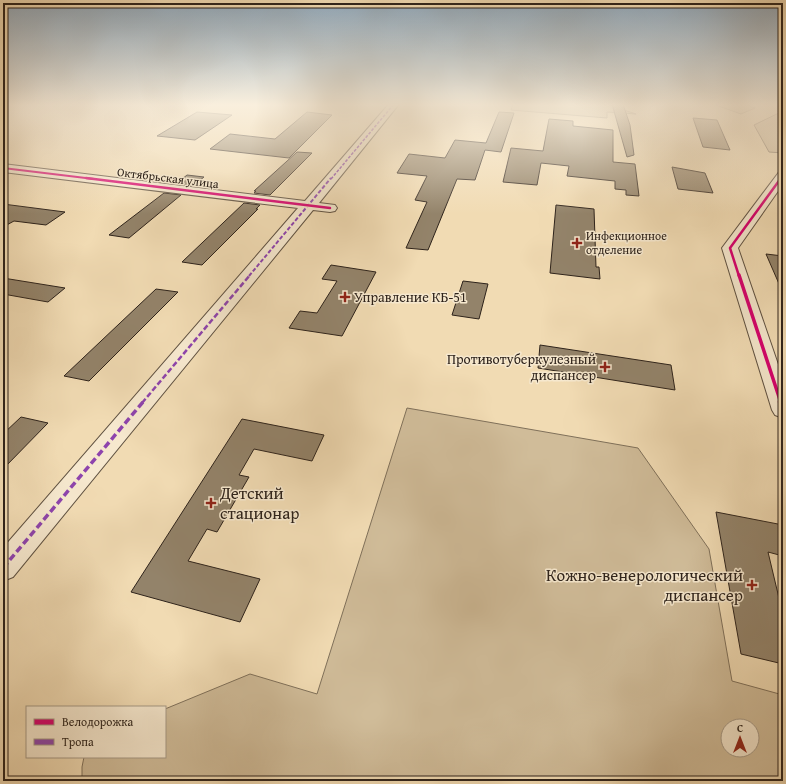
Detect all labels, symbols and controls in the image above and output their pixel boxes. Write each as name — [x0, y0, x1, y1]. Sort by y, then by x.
street label: Октябрьская улица — [116, 163, 220, 192]
place label: Инфекционное отделение — [586, 227, 667, 258]
marker: Инфекционное отделение — [571, 237, 583, 249]
place label: Управление КБ-51 — [354, 287, 467, 307]
marker: Управление КБ-51 — [339, 291, 351, 303]
place label: Противотуберкулезный диспансер — [447, 349, 596, 385]
marker: Противотуберкулезный диспансер — [599, 361, 611, 373]
place label: Детский стационар — [219, 480, 299, 525]
marker: Детский стационар — [205, 497, 217, 509]
place label: Кожно-венерологический диспансер — [546, 562, 743, 607]
marker: Кожно-венерологический диспансер — [746, 579, 758, 591]
legend — [26, 706, 166, 758]
text: Велодорожка — [62, 713, 133, 730]
north arrow — [720, 718, 760, 758]
text: С — [737, 720, 743, 736]
text: Тропа — [62, 733, 94, 750]

